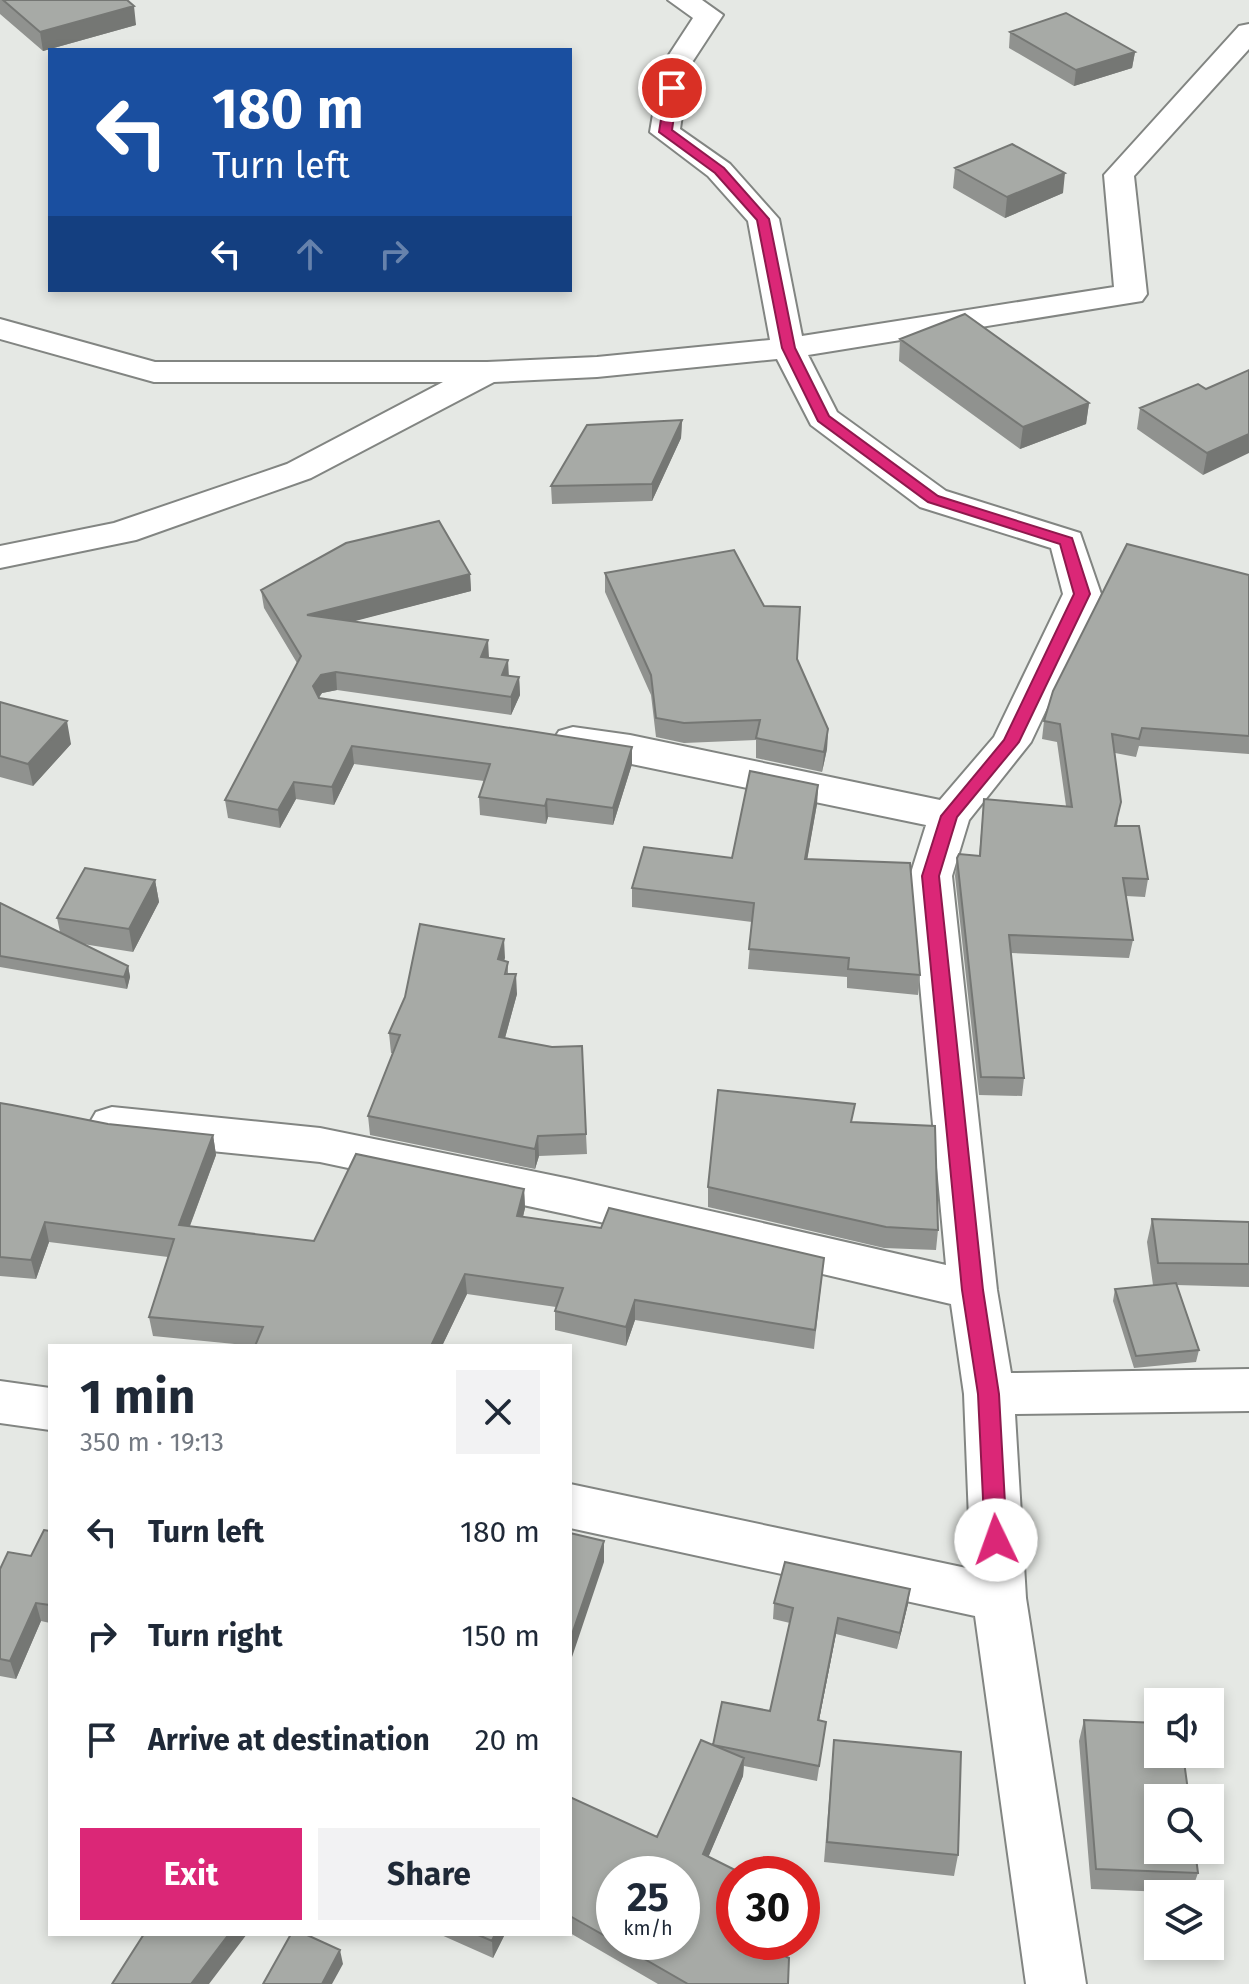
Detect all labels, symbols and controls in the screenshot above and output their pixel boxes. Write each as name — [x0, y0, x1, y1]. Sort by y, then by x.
pin — [638, 54, 706, 122]
icon: arrive — [650, 66, 694, 110]
text: 180 m — [212, 76, 364, 143]
icon: left — [80, 80, 184, 184]
text: Turn left — [212, 144, 350, 188]
icon: left — [204, 232, 248, 276]
icon: ahead — [288, 232, 332, 276]
icon: right — [372, 232, 416, 276]
text: 1 min — [80, 1368, 195, 1426]
button: close — [456, 1370, 540, 1454]
text: 350 m · 19:13 — [80, 1427, 224, 1458]
position arrow — [954, 1498, 1038, 1582]
icon: left — [80, 1510, 124, 1554]
text: Turn left — [148, 1514, 264, 1550]
text: 180 m — [460, 1514, 540, 1550]
icon: right — [80, 1614, 124, 1658]
text: Turn right — [148, 1618, 283, 1654]
text: 150 m — [462, 1618, 540, 1654]
map controls — [1144, 1688, 1224, 1960]
button: sound — [1144, 1688, 1224, 1768]
icon: arrive — [80, 1718, 124, 1762]
text: Arrive at destination — [148, 1722, 430, 1758]
text: 20 m — [475, 1722, 540, 1758]
button: search — [1144, 1784, 1224, 1864]
button: Exit — [80, 1828, 302, 1920]
button: Share — [318, 1828, 540, 1920]
speed limit sign: 30 — [716, 1856, 820, 1960]
text: 25 — [627, 1874, 669, 1922]
button: layers — [1144, 1880, 1224, 1960]
text: km/h — [623, 1916, 673, 1940]

